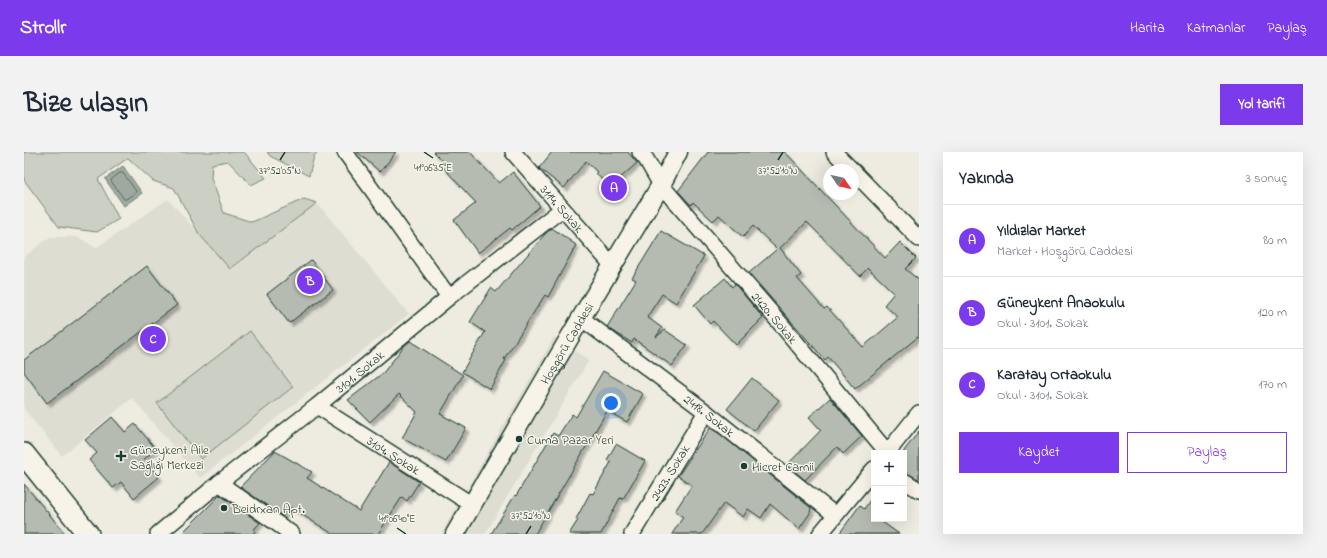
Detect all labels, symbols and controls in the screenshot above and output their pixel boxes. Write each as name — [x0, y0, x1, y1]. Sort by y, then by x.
text: Strollr — [20, 15, 66, 42]
text: Harita — [1130, 18, 1165, 39]
text: Katmanlar — [1187, 18, 1245, 39]
text: Paylaş — [1267, 18, 1307, 39]
text: Bize ulaşın — [24, 84, 148, 125]
button: Yol tarifi — [1220, 84, 1303, 125]
text: 41°06'35"E — [414, 161, 452, 176]
text: 37°52'05"N — [259, 164, 301, 179]
text: 37°52'10"N — [758, 164, 798, 179]
north arrow — [823, 164, 859, 200]
text: Yakında — [959, 166, 1014, 191]
text: 3 sonuç — [1245, 169, 1287, 188]
pin: A — [601, 173, 627, 203]
street label: 3114. Sokak — [535, 181, 588, 238]
text: Yıldızlar Market — [997, 220, 1086, 242]
text: A — [968, 231, 976, 250]
text: 80 m — [1263, 231, 1287, 250]
text: Market · Hoşgörü Caddesi — [997, 242, 1133, 261]
pin: B — [297, 266, 323, 296]
street label: 2420. Sokak — [746, 288, 802, 349]
text: Güneykent Anaokulu — [997, 292, 1125, 314]
street label: Hoşgörü Caddesi — [536, 299, 599, 388]
text: B — [968, 303, 976, 322]
text: 120 m — [1257, 303, 1287, 322]
text: Okul · 3101. Sokak — [997, 314, 1088, 333]
pin: C — [140, 324, 166, 354]
street label: 3101. Sokak — [332, 346, 389, 398]
text: Karatay Ortaokulu — [997, 364, 1112, 386]
text: C — [968, 375, 976, 394]
text: 170 m — [1259, 375, 1287, 394]
text: Okul · 3101. Sokak — [997, 386, 1088, 405]
street label: 2418. Sokak — [679, 390, 738, 442]
your location — [601, 393, 621, 413]
place label: Cuma Pazar Yeri — [527, 431, 614, 450]
street label: 3104. Sokak — [363, 432, 423, 480]
button: Kaydet — [959, 432, 1119, 473]
button: Paylaş — [1127, 432, 1287, 473]
marker: Cuma Pazar Yeri — [514, 434, 524, 444]
place label: Güneykent Aile Sağlığı Merkezi — [130, 441, 209, 476]
street label: 2423. Sokak — [646, 441, 695, 505]
marker: Güneykent Aile Sağlığı Merkezi — [115, 450, 127, 462]
map controls — [871, 450, 907, 522]
button: + — [871, 450, 907, 486]
place label: Hicret Camii — [752, 458, 814, 477]
marker: Hicret Camii — [739, 461, 749, 471]
button: − — [871, 486, 907, 522]
place label: Beidrxan Apt. — [231, 500, 305, 519]
marker: Beidrxan Apt. — [219, 503, 229, 513]
text: 37°52'10"N — [511, 509, 551, 524]
text: 41°06'40"E — [379, 512, 415, 527]

